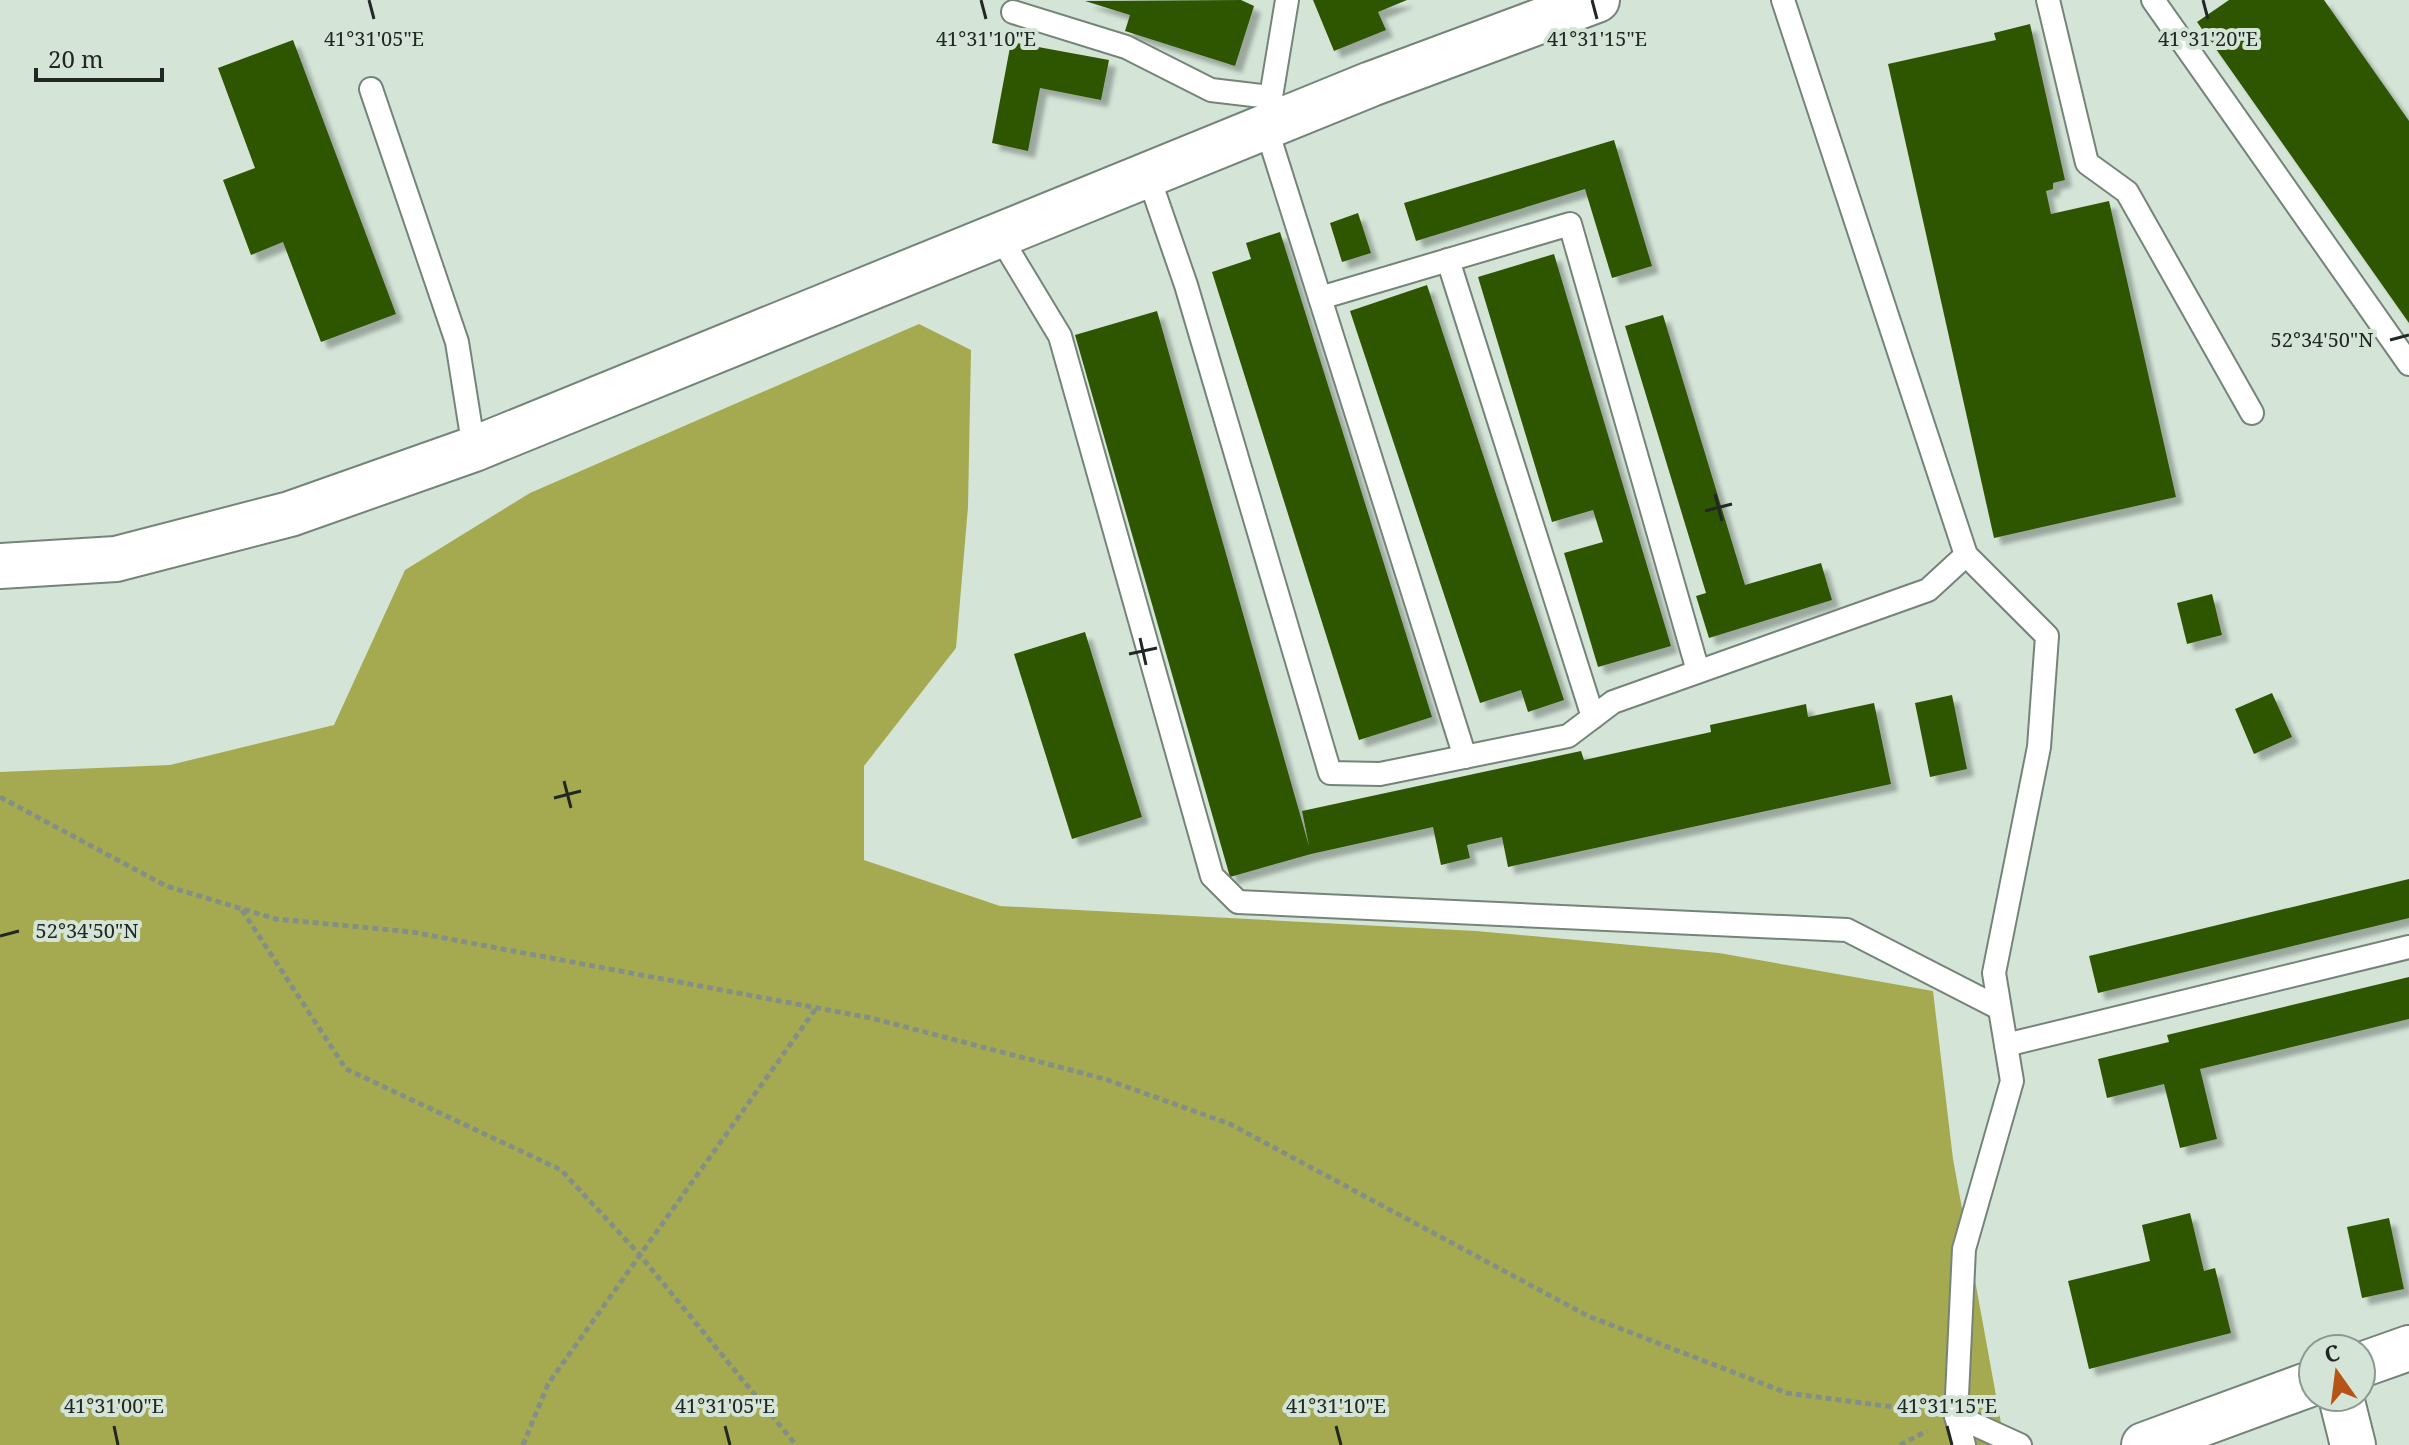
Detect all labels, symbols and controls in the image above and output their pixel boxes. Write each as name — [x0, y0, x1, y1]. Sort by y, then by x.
text: 41°31'05"E — [324, 25, 424, 52]
text: 41°31'10"E — [936, 25, 1036, 52]
text: 41°31'15"E — [1547, 25, 1647, 52]
text: 41°31'20"E — [2158, 25, 2258, 52]
scale bar — [36, 32, 162, 82]
text: 20 m — [48, 42, 104, 75]
text: 52°34'50"N — [2271, 326, 2373, 353]
text: 52°34'50"N — [36, 917, 138, 944]
north arrow — [2297, 1333, 2377, 1413]
text: С — [2321, 1336, 2343, 1369]
text: 41°31'00"E — [64, 1392, 164, 1419]
text: 41°31'05"E — [675, 1392, 775, 1419]
text: 41°31'10"E — [1286, 1392, 1386, 1419]
text: 41°31'15"E — [1897, 1392, 1997, 1419]

